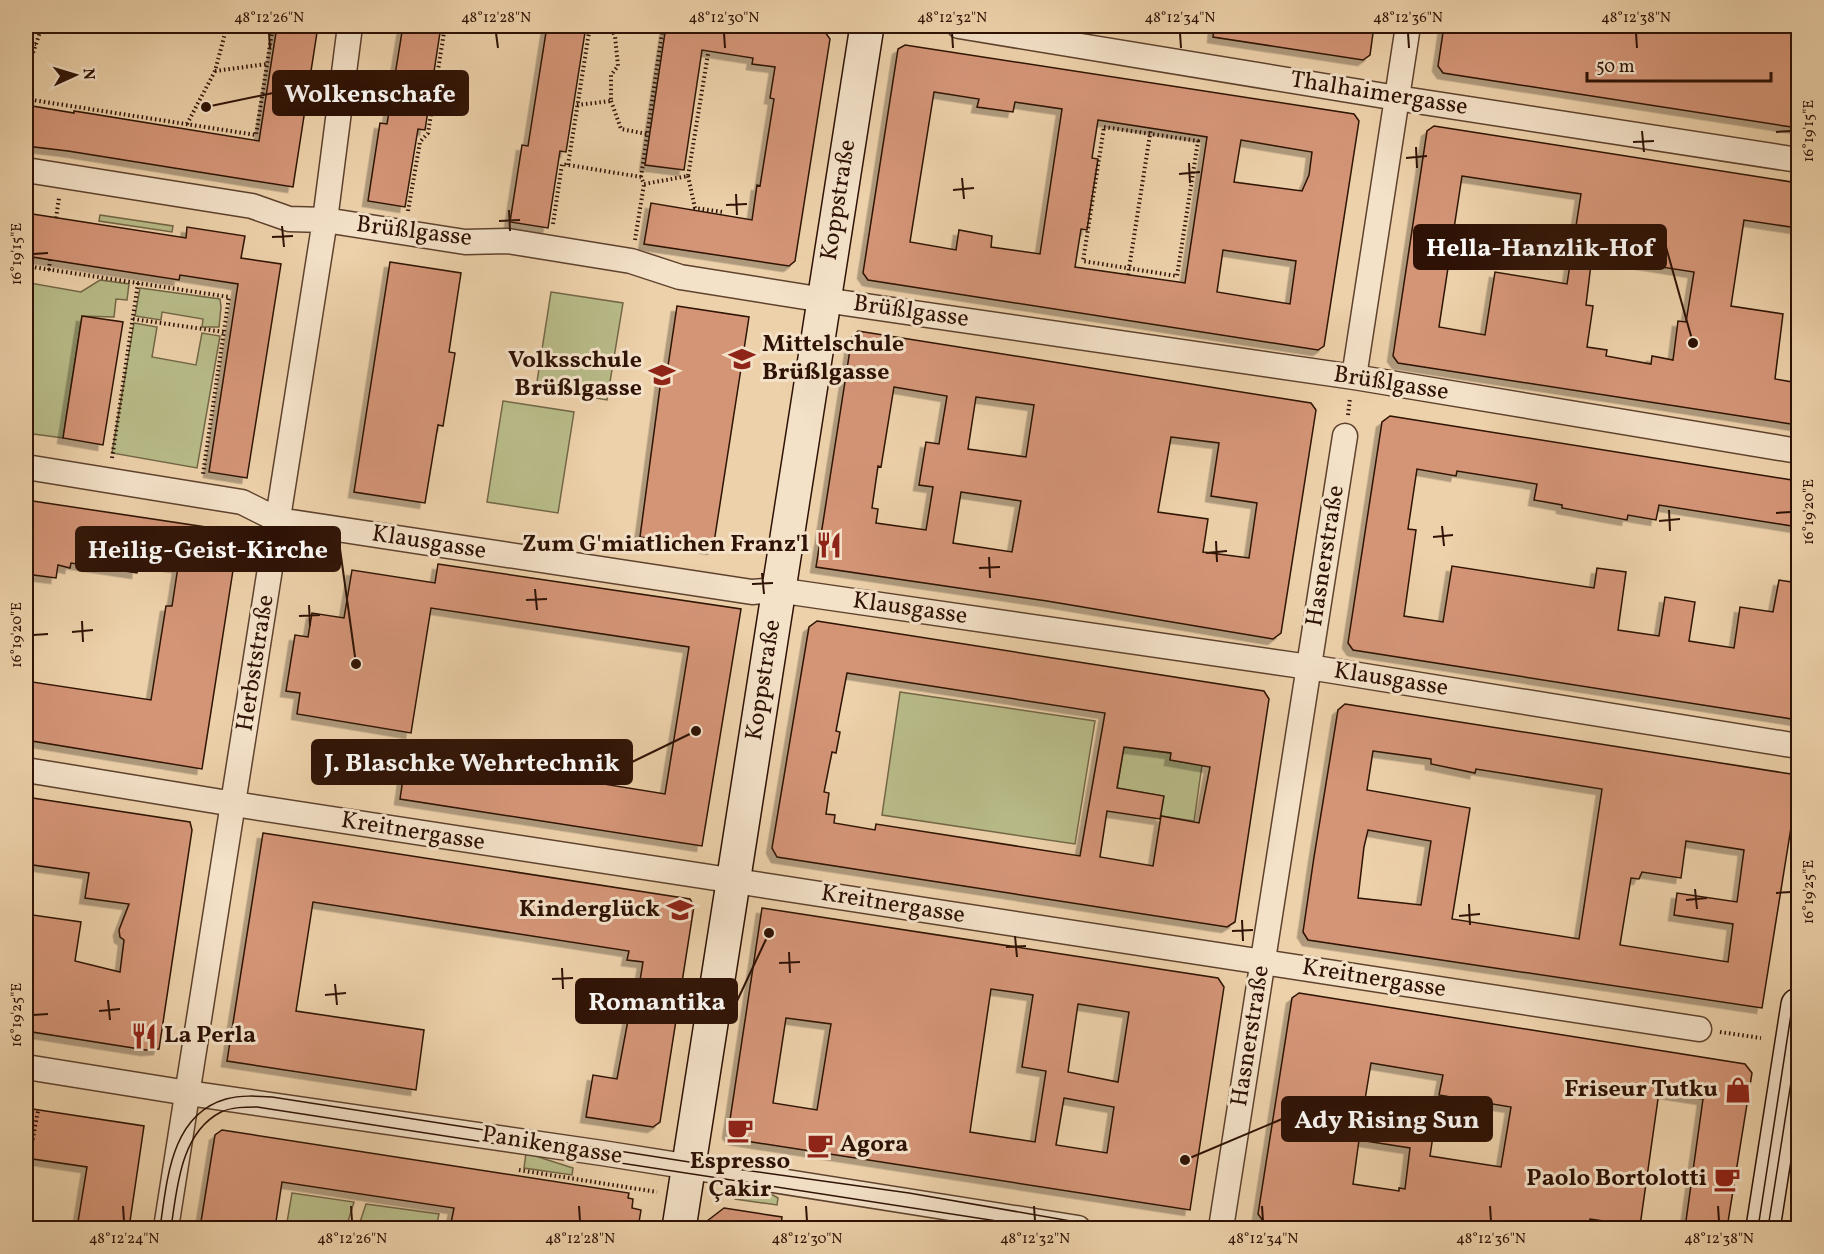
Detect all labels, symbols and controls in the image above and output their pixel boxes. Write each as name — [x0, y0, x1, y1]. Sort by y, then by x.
text: 48°12'26"N — [234, 8, 304, 29]
text: 48°12'28"N — [461, 8, 531, 29]
text: 48°12'30"N — [689, 8, 759, 29]
text: 48°12'32"N — [917, 8, 987, 29]
text: 48°12'34"N — [1145, 8, 1215, 29]
text: 48°12'36"N — [1373, 8, 1443, 29]
text: 48°12'38"N — [1601, 8, 1671, 29]
north arrow — [45, 45, 105, 105]
scale bar — [1587, 45, 1772, 83]
text: 50 m — [1596, 55, 1635, 80]
street label: Thalhaimergasse — [1288, 63, 1470, 125]
text: N — [77, 68, 99, 81]
callout: Wolkenschafe — [273, 71, 468, 115]
text: Wolkenschafe — [284, 77, 456, 113]
text: 16°19'15"E — [1799, 100, 1820, 162]
street label: Koppstraße — [813, 137, 865, 263]
street label: Brüßlgasse — [354, 208, 474, 256]
text: 16°19'15"E — [7, 223, 28, 285]
callout: Hella-Hanzlik-Hof — [1414, 225, 1666, 269]
text: Hella-Hanzlik-Hof — [1426, 231, 1657, 267]
street label: Brüßlgasse — [851, 287, 971, 337]
place label: Mittelschule Brüßlgasse — [762, 328, 904, 390]
place label: Volksschule Brüßlgasse — [508, 344, 642, 406]
school or university icon: Mittelschule Brüßlgasse — [727, 344, 757, 374]
street label: Brüßlgasse — [1331, 358, 1451, 410]
school or university icon: Volksschule Brüßlgasse — [647, 360, 677, 390]
text: 16°19'20"E — [1799, 479, 1820, 545]
street label: Hasnerstraße — [1298, 483, 1354, 629]
street label: Klausgasse — [369, 517, 489, 569]
callout: Heilig-Geist-Kirche — [76, 527, 340, 571]
place label: Zum G'miatlichen Franz'l — [522, 528, 809, 562]
restaurant icon: Zum G'miatlichen Franz'l — [814, 530, 844, 560]
text: Heilig-Geist-Kirche — [88, 533, 328, 569]
street label: Klausgasse — [851, 584, 969, 634]
street label: Herbststraße — [228, 592, 284, 734]
text: 16°19'20"E — [7, 602, 28, 668]
street label: Koppstraße — [738, 617, 790, 743]
street label: Klausgasse — [1331, 654, 1451, 706]
callout: J. Blaschke Wehrtechnik — [312, 740, 632, 784]
text: J. Blaschke Wehrtechnik — [323, 746, 620, 782]
street label: Kreitnergasse — [339, 804, 487, 860]
text: 16°19'25"E — [1799, 860, 1820, 924]
street label: Kreitnergasse — [819, 877, 967, 933]
place label: Kinderglück — [519, 893, 660, 927]
school or university icon: Kinderglück — [665, 895, 695, 925]
street label: Kreitnergasse — [1300, 951, 1448, 1007]
street label: Hasnerstraße — [1223, 963, 1279, 1109]
callout: Romantika — [576, 979, 737, 1023]
text: 16°19'25"E — [7, 983, 28, 1047]
text: Romantika — [588, 985, 726, 1021]
place label: La Perla — [164, 1019, 256, 1053]
restaurant icon: La Perla — [129, 1021, 159, 1051]
place label: Friseur Tutku — [1564, 1073, 1718, 1107]
shop icon: Friseur Tutku — [1723, 1075, 1753, 1105]
callout: Ady Rising Sun — [1282, 1097, 1492, 1141]
text: Ady Rising Sun — [1294, 1103, 1480, 1139]
cafe icon: Espresso Çakir — [725, 1115, 755, 1145]
street label: Panikengasse — [479, 1118, 625, 1174]
place label: Agora — [840, 1128, 908, 1162]
cafe icon: Agora — [805, 1130, 835, 1160]
place label: Espresso Çakir — [690, 1145, 790, 1207]
place label: Paolo Bortolotti — [1526, 1162, 1707, 1196]
cafe icon: Paolo Bortolotti — [1712, 1164, 1742, 1194]
text: 48°12'24"N — [89, 1229, 159, 1250]
text: 48°12'26"N — [317, 1229, 387, 1250]
text: 48°12'28"N — [545, 1229, 615, 1250]
text: 48°12'30"N — [772, 1229, 842, 1250]
text: 48°12'32"N — [1000, 1229, 1070, 1250]
text: 48°12'34"N — [1228, 1229, 1298, 1250]
text: 48°12'36"N — [1456, 1229, 1526, 1250]
text: 48°12'38"N — [1684, 1229, 1754, 1250]

